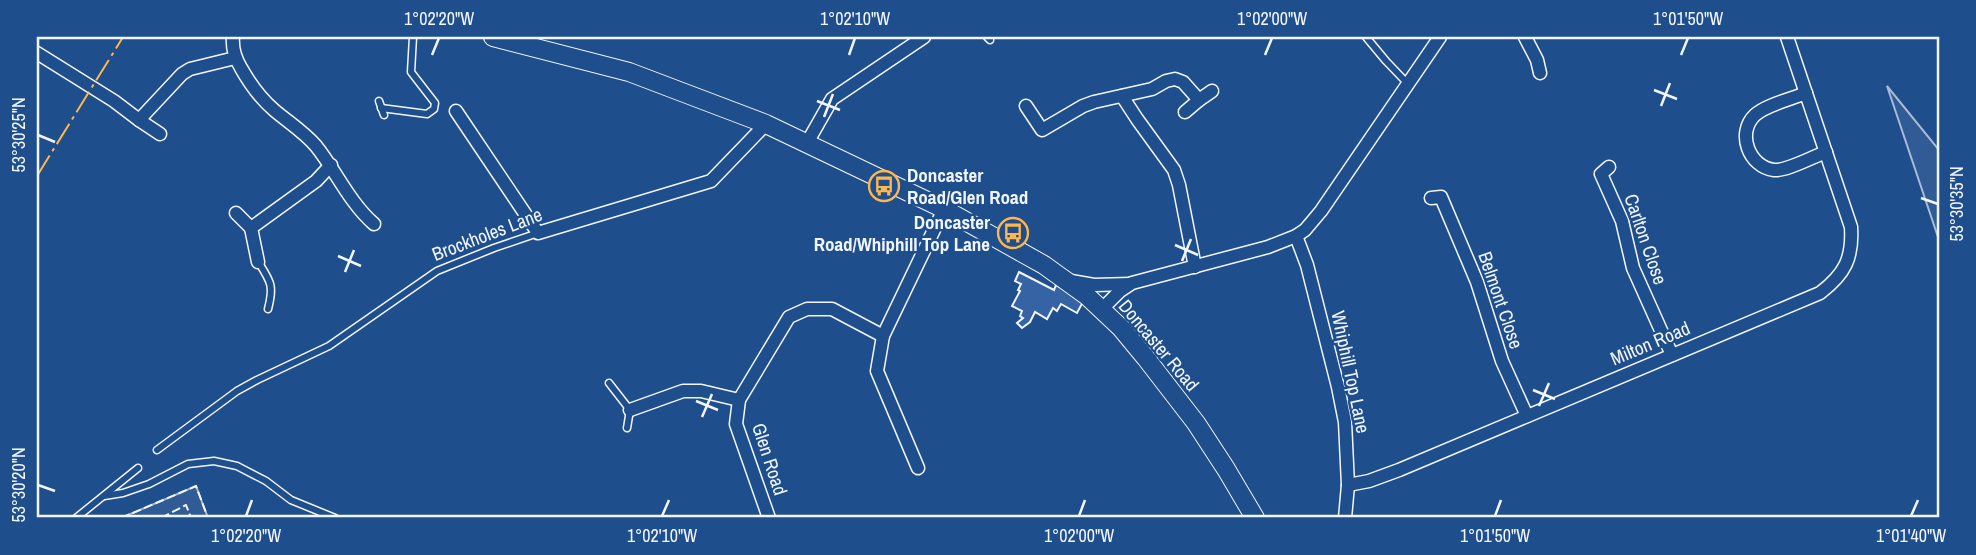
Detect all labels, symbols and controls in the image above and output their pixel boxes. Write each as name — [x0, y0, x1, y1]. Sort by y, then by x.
text: 1°02'20"W — [404, 6, 474, 31]
text: 1°02'10"W — [820, 6, 890, 31]
text: 1°02'00"W — [1237, 6, 1307, 31]
text: 1°01'50"W — [1653, 6, 1723, 31]
text: 53°30'25"N — [6, 97, 31, 173]
place label: Doncaster Road/Glen Road — [907, 162, 1028, 210]
text: 53°30'35"N — [1944, 166, 1969, 242]
bus stop icon: Doncaster Road/Glen Road — [867, 169, 901, 203]
street label: Carlton Close — [1618, 190, 1674, 288]
street label: Brockholes Lane — [428, 201, 546, 267]
place label: Doncaster Road/Whiphill Top Lane — [814, 209, 990, 257]
bus stop icon: Doncaster Road/Whiphill Top Lane — [996, 216, 1030, 250]
street label: Belmont Close — [1472, 248, 1530, 352]
street label: Doncaster Road — [1113, 294, 1205, 396]
street label: Whiphill Top Lane — [1325, 308, 1377, 436]
street label: Milton Road — [1606, 315, 1694, 371]
street label: Glen Road — [746, 420, 794, 498]
text: 53°30'20"N — [6, 447, 31, 523]
text: 1°02'20"W — [211, 523, 281, 548]
text: 1°02'10"W — [627, 523, 697, 548]
text: 1°02'00"W — [1044, 523, 1114, 548]
text: 1°01'50"W — [1460, 523, 1530, 548]
text: 1°01'40"W — [1876, 523, 1946, 548]

